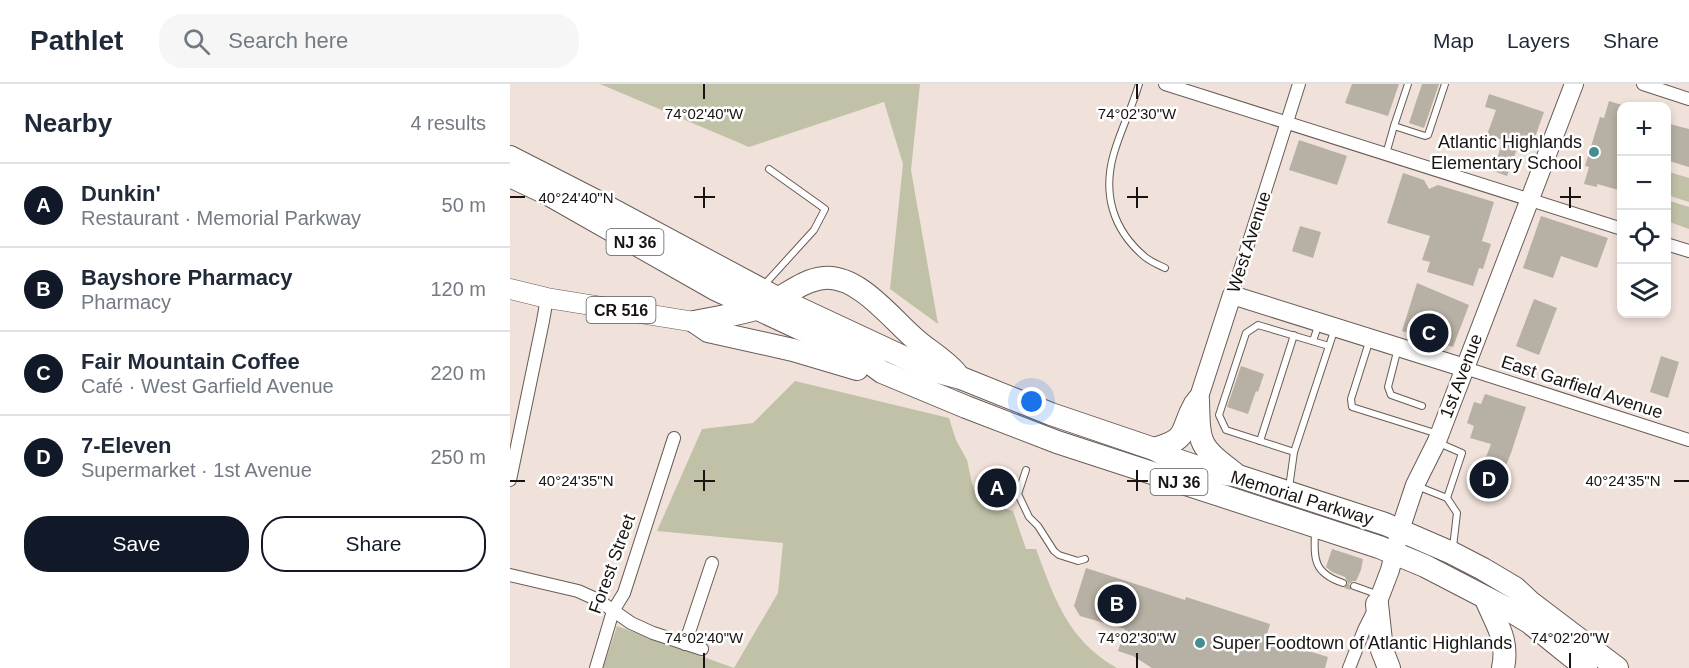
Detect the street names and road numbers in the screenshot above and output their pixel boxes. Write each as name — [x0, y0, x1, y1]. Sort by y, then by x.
street label: West Avenue — [1223, 189, 1275, 295]
road number: NJ 36 — [606, 229, 664, 255]
road number: CR 516 — [586, 297, 656, 323]
street label: 1st Avenue — [1436, 331, 1486, 421]
street label: East Garfield Avenue — [1499, 351, 1665, 423]
street label: Memorial Parkway — [1228, 467, 1376, 529]
road number: NJ 36 — [1150, 469, 1208, 495]
street label: Forest Street — [585, 512, 639, 616]

